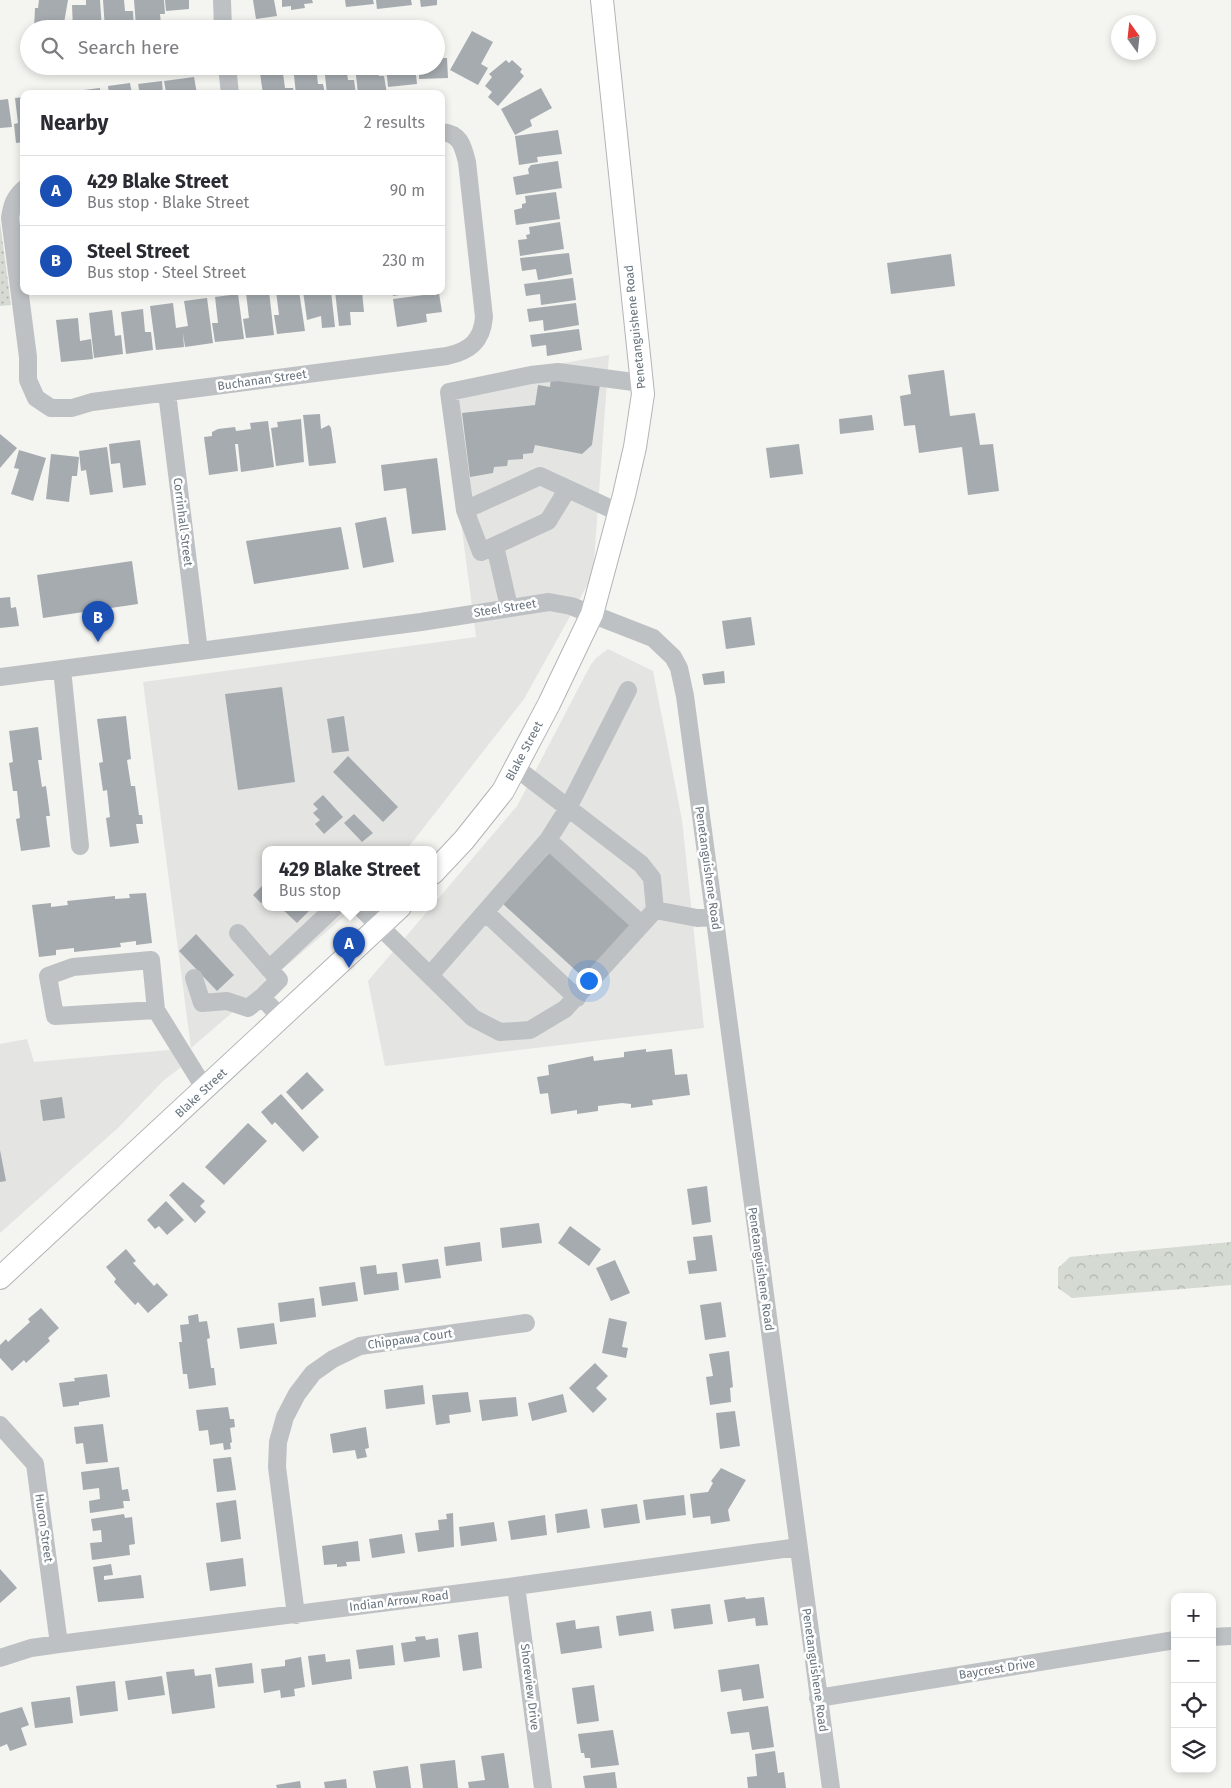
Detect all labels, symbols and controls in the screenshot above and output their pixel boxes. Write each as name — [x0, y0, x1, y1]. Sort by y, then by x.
north arrow — [1111, 15, 1156, 60]
search box — [20, 20, 445, 75]
icon: search — [38, 34, 66, 62]
text: Search here — [78, 36, 179, 59]
text: Nearby — [40, 110, 108, 136]
text: 2 results — [364, 113, 425, 132]
text: 429 Blake Street — [87, 170, 229, 193]
text: A — [51, 181, 61, 200]
text: 90 m — [390, 181, 425, 200]
text: Bus stop · Blake Street — [87, 193, 249, 212]
text: Steel Street — [87, 240, 190, 263]
text: B — [51, 251, 61, 270]
text: 230 m — [382, 251, 425, 270]
text: Bus stop · Steel Street — [87, 263, 246, 282]
street label: Penetanguishene Road — [622, 264, 648, 390]
street label: Buchanan Street — [217, 367, 308, 393]
street label: Corrinhall Street — [171, 477, 195, 568]
street label: Steel Street — [473, 596, 538, 620]
pin: B — [82, 601, 114, 642]
street label: Blake Street — [502, 718, 546, 783]
street label: Penetanguishene Road — [692, 805, 724, 931]
popup — [262, 846, 437, 911]
text: 429 Blake Street — [279, 858, 420, 881]
text: Bus stop — [279, 881, 341, 900]
pin: A — [333, 927, 365, 968]
your location — [576, 968, 602, 994]
street label: Blake Street — [172, 1065, 230, 1120]
street label: Penetanguishene Road — [745, 1206, 777, 1332]
street label: Chippawa Court — [367, 1326, 454, 1352]
street label: Huron Street — [32, 1493, 56, 1564]
street label: Indian Arrow Road — [348, 1588, 450, 1614]
map controls — [1171, 1593, 1216, 1773]
button: + — [1171, 1593, 1216, 1638]
street label: Penetanguishene Road — [799, 1607, 831, 1733]
button: − — [1171, 1638, 1216, 1683]
street label: Shoreview Drive — [518, 1643, 542, 1731]
street label: Baycrest Drive — [958, 1656, 1036, 1682]
button: locate — [1171, 1683, 1216, 1728]
button: layers — [1171, 1728, 1216, 1773]

